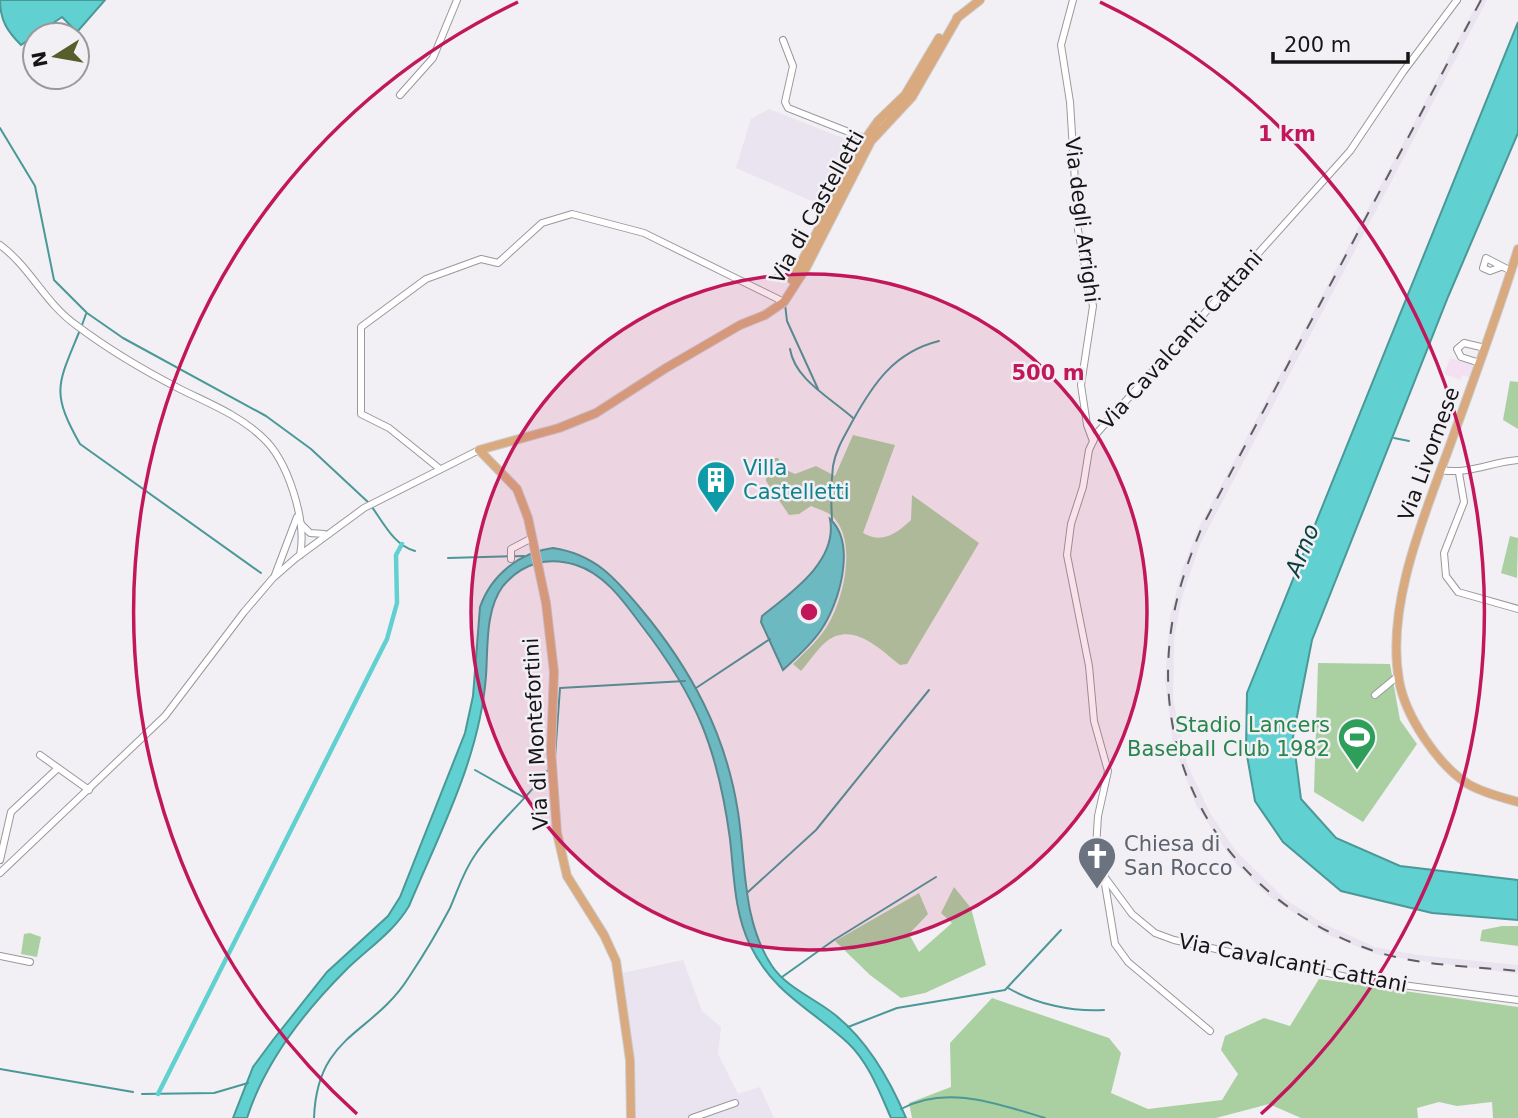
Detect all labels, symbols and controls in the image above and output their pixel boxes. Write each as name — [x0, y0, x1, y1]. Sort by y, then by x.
north arrow — [21, 21, 91, 91]
scale bar — [1273, 21, 1408, 65]
text: 200 m — [1284, 33, 1351, 57]
text: N — [27, 49, 52, 69]
text: 1 km — [1258, 122, 1316, 146]
street label: Via di Castelletti — [765, 126, 869, 288]
street label: Via degli Arrighi — [1060, 136, 1104, 304]
street label: Via Cavalcanti Cattani — [1094, 246, 1268, 434]
text: 500 m — [1011, 361, 1085, 385]
street label: Via Livornese — [1394, 384, 1464, 524]
place label: Villa Castelletti — [743, 456, 850, 504]
building icon: Villa Castelletti — [695, 459, 737, 514]
water label: Arno — [1279, 520, 1324, 582]
centre of rings — [797, 600, 821, 624]
street label: Via di Montefortini — [519, 637, 553, 831]
place label: Stadio Lancers Baseball Club 1982 — [1127, 713, 1330, 761]
sports icon: Stadio Lancers Baseball Club 1982 — [1336, 716, 1378, 771]
place label: Chiesa di San Rocco — [1124, 832, 1233, 880]
church icon: Chiesa di San Rocco — [1076, 835, 1118, 890]
street label: Via Cavalcanti Cattani — [1177, 929, 1409, 997]

